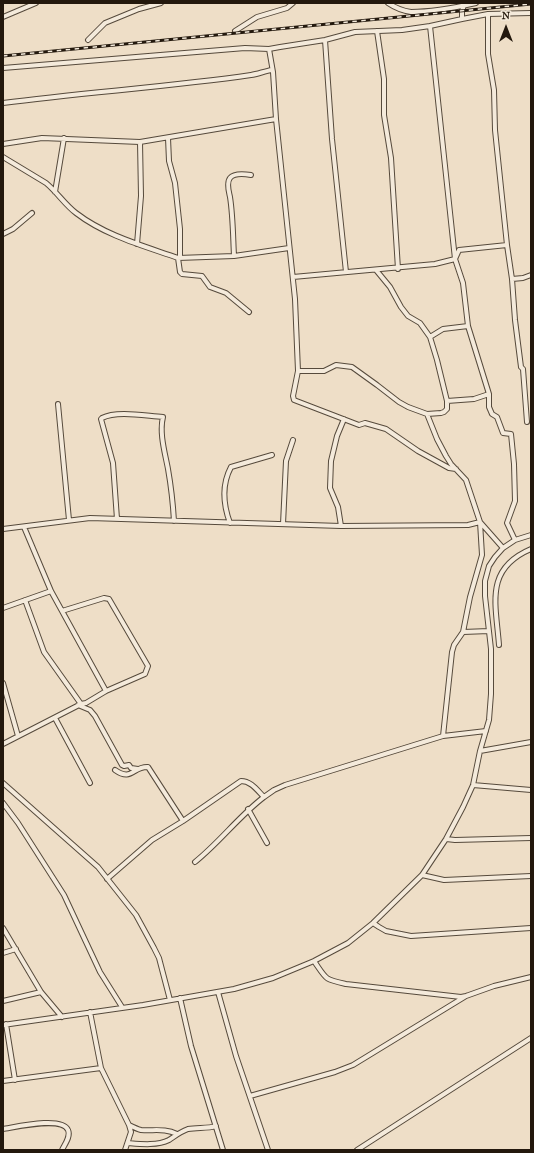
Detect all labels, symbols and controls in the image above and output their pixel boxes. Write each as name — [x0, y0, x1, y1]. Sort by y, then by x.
north arrow — [486, 8, 526, 48]
text: N — [502, 9, 510, 22]

